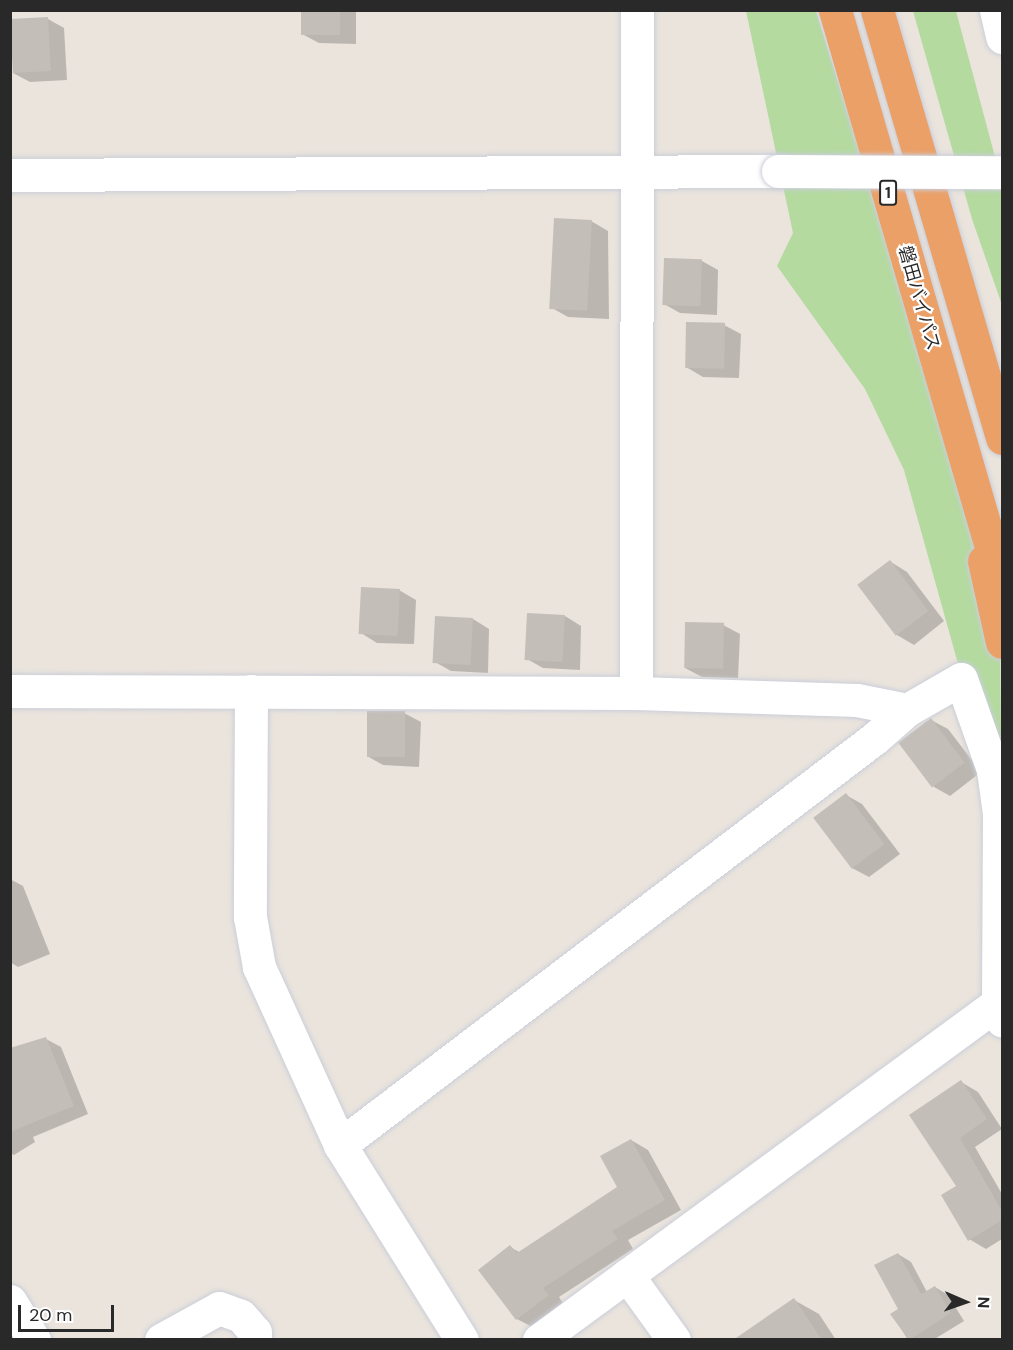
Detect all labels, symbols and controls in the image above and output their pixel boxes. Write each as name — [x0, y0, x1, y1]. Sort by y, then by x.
road number: 1 — [879, 180, 897, 206]
street label: 磐田バイパス — [894, 243, 944, 353]
north arrow — [935, 1272, 995, 1332]
scale bar — [21, 1293, 117, 1331]
text: N — [973, 1296, 994, 1309]
text: 20 m — [29, 1303, 72, 1327]

